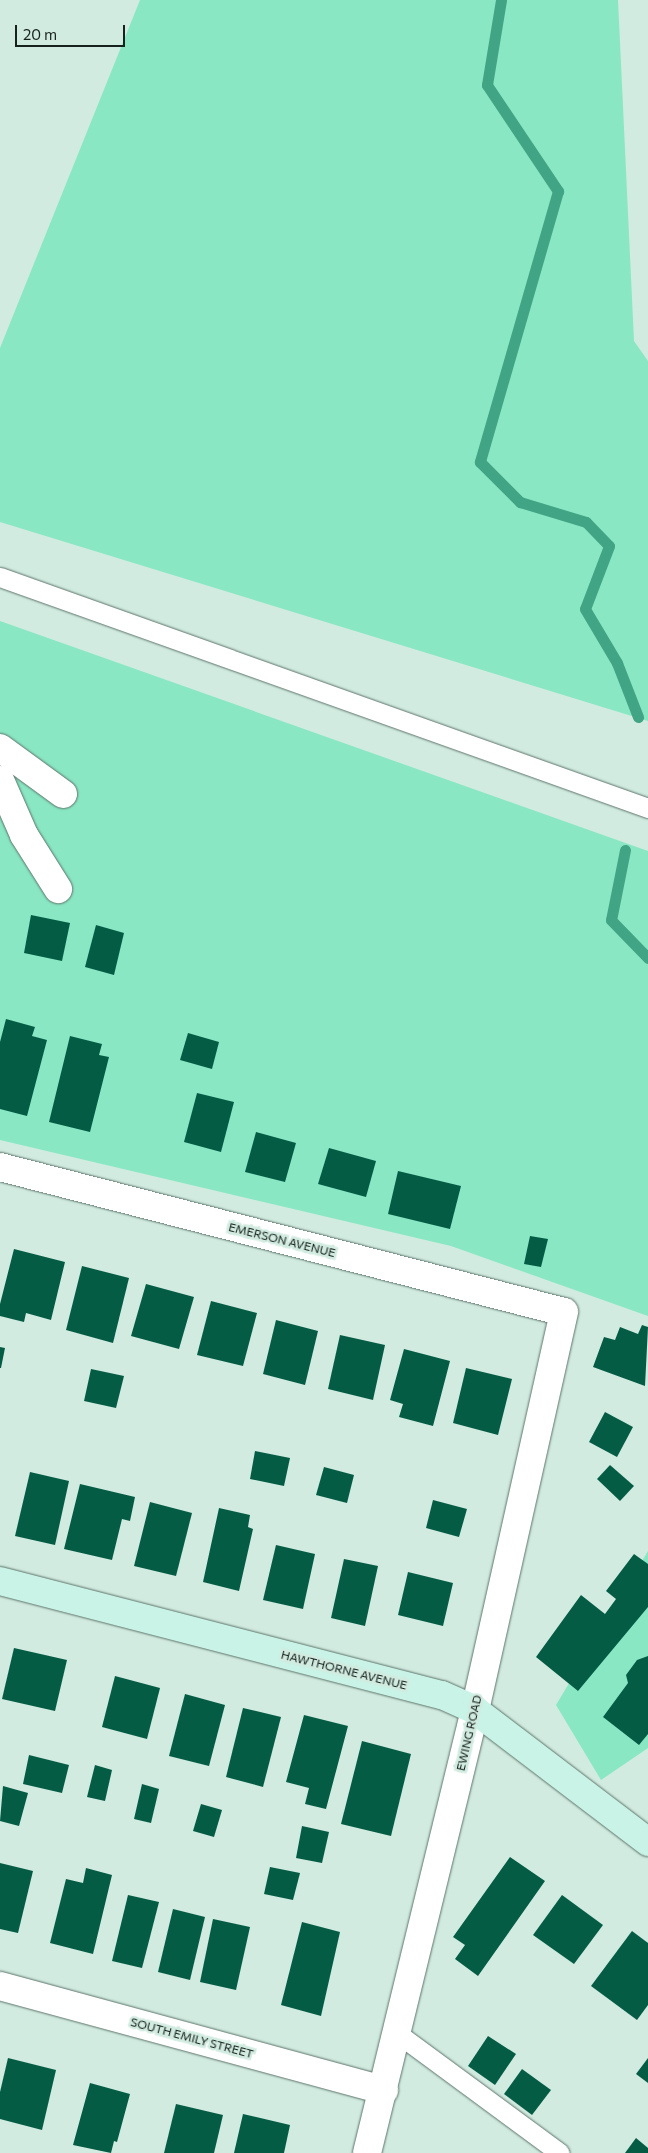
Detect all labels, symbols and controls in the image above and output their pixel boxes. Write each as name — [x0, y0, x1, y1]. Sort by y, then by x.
scale bar — [18, 15, 128, 47]
text: 20 m — [23, 25, 57, 43]
street label: EMERSON AVENUE — [227, 1220, 337, 1260]
street label: HAWTHORNE AVENUE — [280, 1647, 408, 1693]
street label: EWING ROAD — [453, 1694, 485, 1772]
street label: SOUTH EMILY STREET — [129, 2015, 255, 2061]

